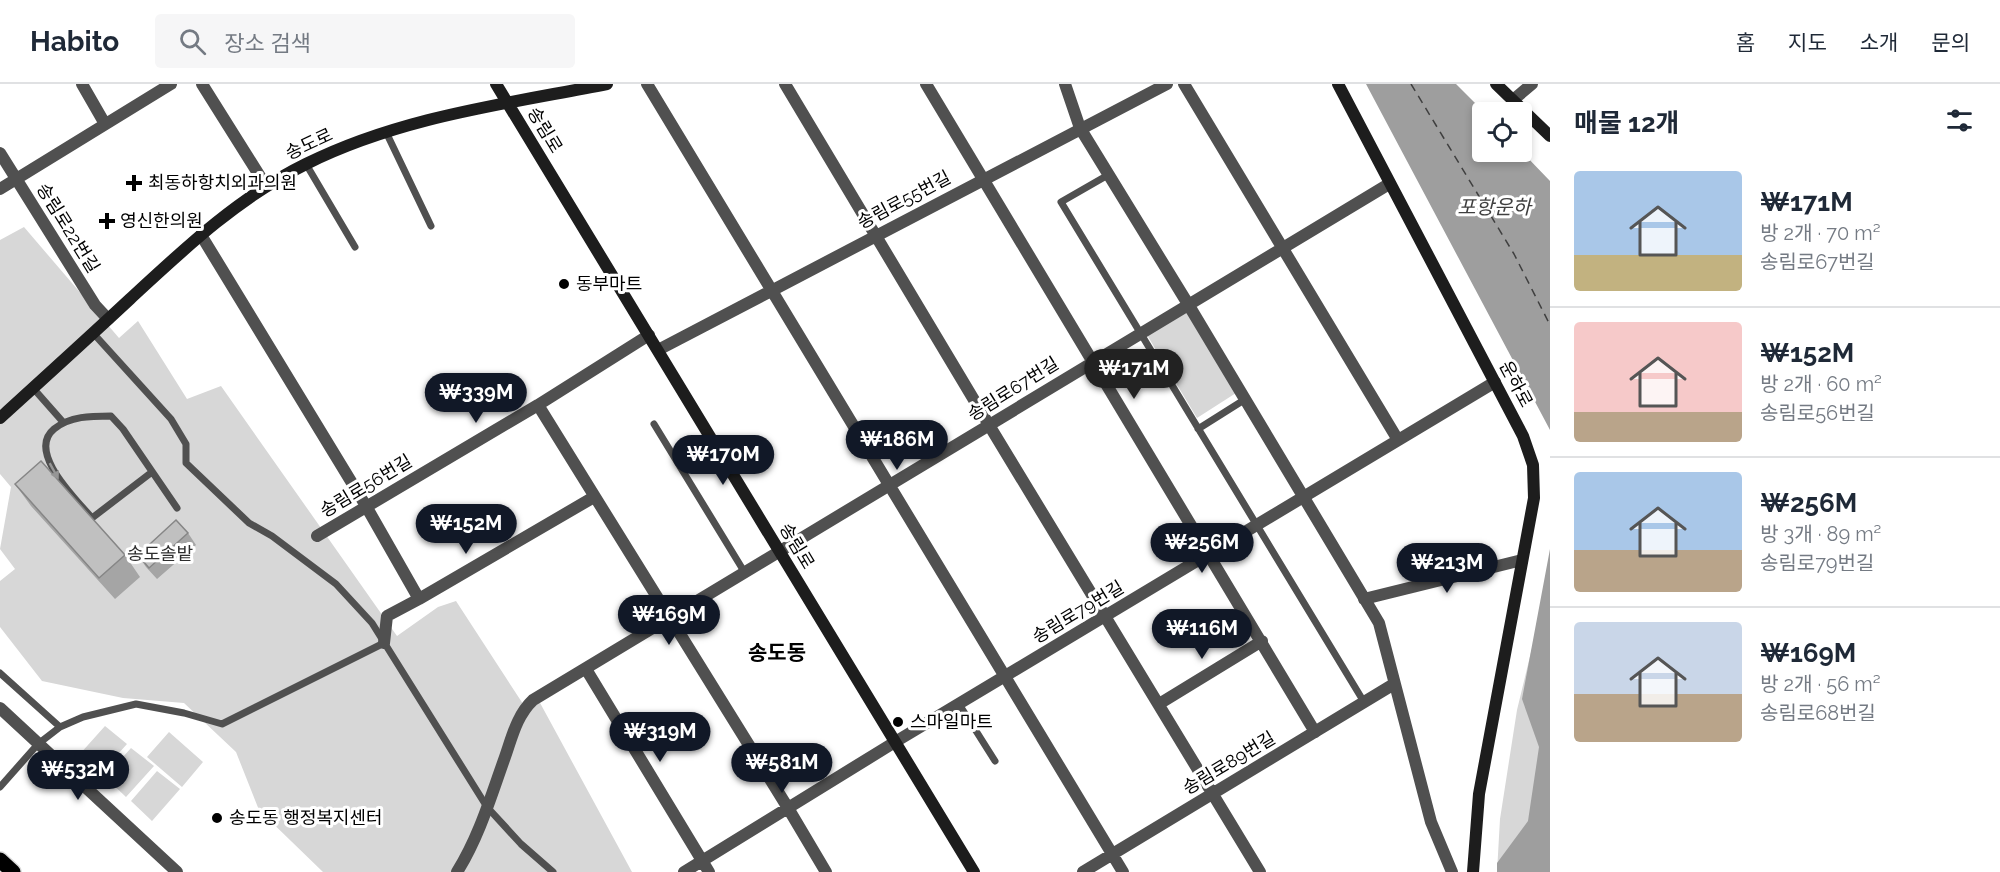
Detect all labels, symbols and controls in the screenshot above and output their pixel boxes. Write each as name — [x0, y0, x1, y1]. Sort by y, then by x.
search box — [155, 14, 575, 68]
text: Habito — [30, 25, 119, 58]
icon: search — [176, 25, 209, 58]
text: 장소 검색 — [224, 30, 311, 56]
text: 홈 — [1736, 30, 1755, 55]
text: 지도 — [1788, 30, 1827, 55]
text: 소개 — [1860, 30, 1898, 55]
text: 문의 — [1931, 30, 1970, 55]
map controls — [1472, 102, 1532, 162]
button: locate — [1472, 102, 1532, 162]
street label: 송림로 — [524, 103, 567, 156]
icon: filters — [1943, 104, 1976, 137]
text: 매물 12개 — [1574, 108, 1680, 138]
street label: 송도로 — [282, 124, 336, 164]
street label: 송림로55번길 — [854, 166, 954, 233]
place label: 최동하항치외과의원 — [148, 172, 297, 193]
marker: 최동하항치외과의원 — [125, 174, 143, 192]
street label: 송림로22번길 — [33, 179, 104, 276]
text: ₩171M — [1760, 187, 1853, 217]
water label: 포항운하 — [1457, 195, 1533, 219]
icon: home — [1622, 195, 1694, 267]
place label: 영신한의원 — [120, 210, 203, 231]
marker: 영신한의원 — [98, 212, 116, 230]
text: 방 2개 · 70 m² — [1760, 221, 1880, 245]
text: 송림로67번길 — [1760, 250, 1875, 274]
place label: 동부마트 — [576, 273, 642, 294]
marker: 동부마트 — [557, 277, 571, 291]
text: ₩152M — [1760, 338, 1854, 368]
icon: home — [1622, 346, 1694, 418]
pin: ₩171M — [1092, 349, 1176, 400]
street label: 송림로67번길 — [963, 352, 1062, 425]
text: ₩171M — [1098, 356, 1170, 380]
street label: 운하로 — [1496, 357, 1537, 411]
text: 방 2개 · 60 m² — [1760, 372, 1882, 396]
pin: ₩339M — [434, 373, 518, 424]
text: ₩339M — [439, 380, 513, 404]
text: 송림로56번길 — [1760, 401, 1875, 425]
pin: ₩186M — [855, 420, 939, 471]
text: ₩186M — [860, 427, 934, 451]
pin: ₩170M — [681, 435, 765, 486]
text: ₩170M — [686, 442, 760, 466]
street label: 송림로56번길 — [316, 450, 415, 521]
one-way arrow — [49, 463, 59, 480]
text: ₩256M — [1760, 488, 1857, 518]
icon: home — [1622, 496, 1694, 568]
pin: ₩152M — [424, 504, 508, 555]
text: ₩152M — [430, 511, 502, 535]
street label: 송림로 — [776, 519, 819, 572]
text: 방 3개 · 89 m² — [1760, 522, 1881, 546]
pin: ₩256M — [1160, 523, 1244, 574]
text: ₩256M — [1165, 530, 1239, 554]
park label: 송도솔밭 — [127, 543, 194, 564]
pin: ₩213M — [1405, 543, 1489, 594]
text: ₩213M — [1411, 550, 1483, 574]
text: 송림로79번길 — [1760, 551, 1874, 575]
street label: 송림로79번길 — [1028, 576, 1127, 647]
pin: ₩169M — [627, 595, 711, 646]
text: ₩169M — [632, 602, 706, 626]
pin: ₩116M — [1160, 609, 1244, 660]
text: ₩116M — [1166, 616, 1238, 640]
text: ₩169M — [1760, 638, 1856, 668]
district label: 송도동 — [748, 640, 806, 665]
icon: home — [1622, 646, 1694, 718]
text: 방 2개 · 56 m² — [1760, 672, 1881, 696]
text: 송림로68번길 — [1760, 701, 1876, 725]
place label: 스마일마트 — [910, 711, 993, 732]
pin: ₩319M — [618, 712, 702, 763]
marker: 스마일마트 — [891, 715, 905, 729]
text: ₩319M — [623, 719, 697, 743]
street label: 송림로89번길 — [1179, 727, 1279, 798]
pin: ₩581M — [740, 743, 824, 794]
pin: ₩532M — [36, 750, 120, 801]
text: ₩581M — [745, 750, 819, 774]
text: ₩532M — [41, 757, 115, 781]
place label: 송도동 행정복지센터 — [229, 807, 383, 828]
marker: 송도동 행정복지센터 — [210, 811, 224, 825]

